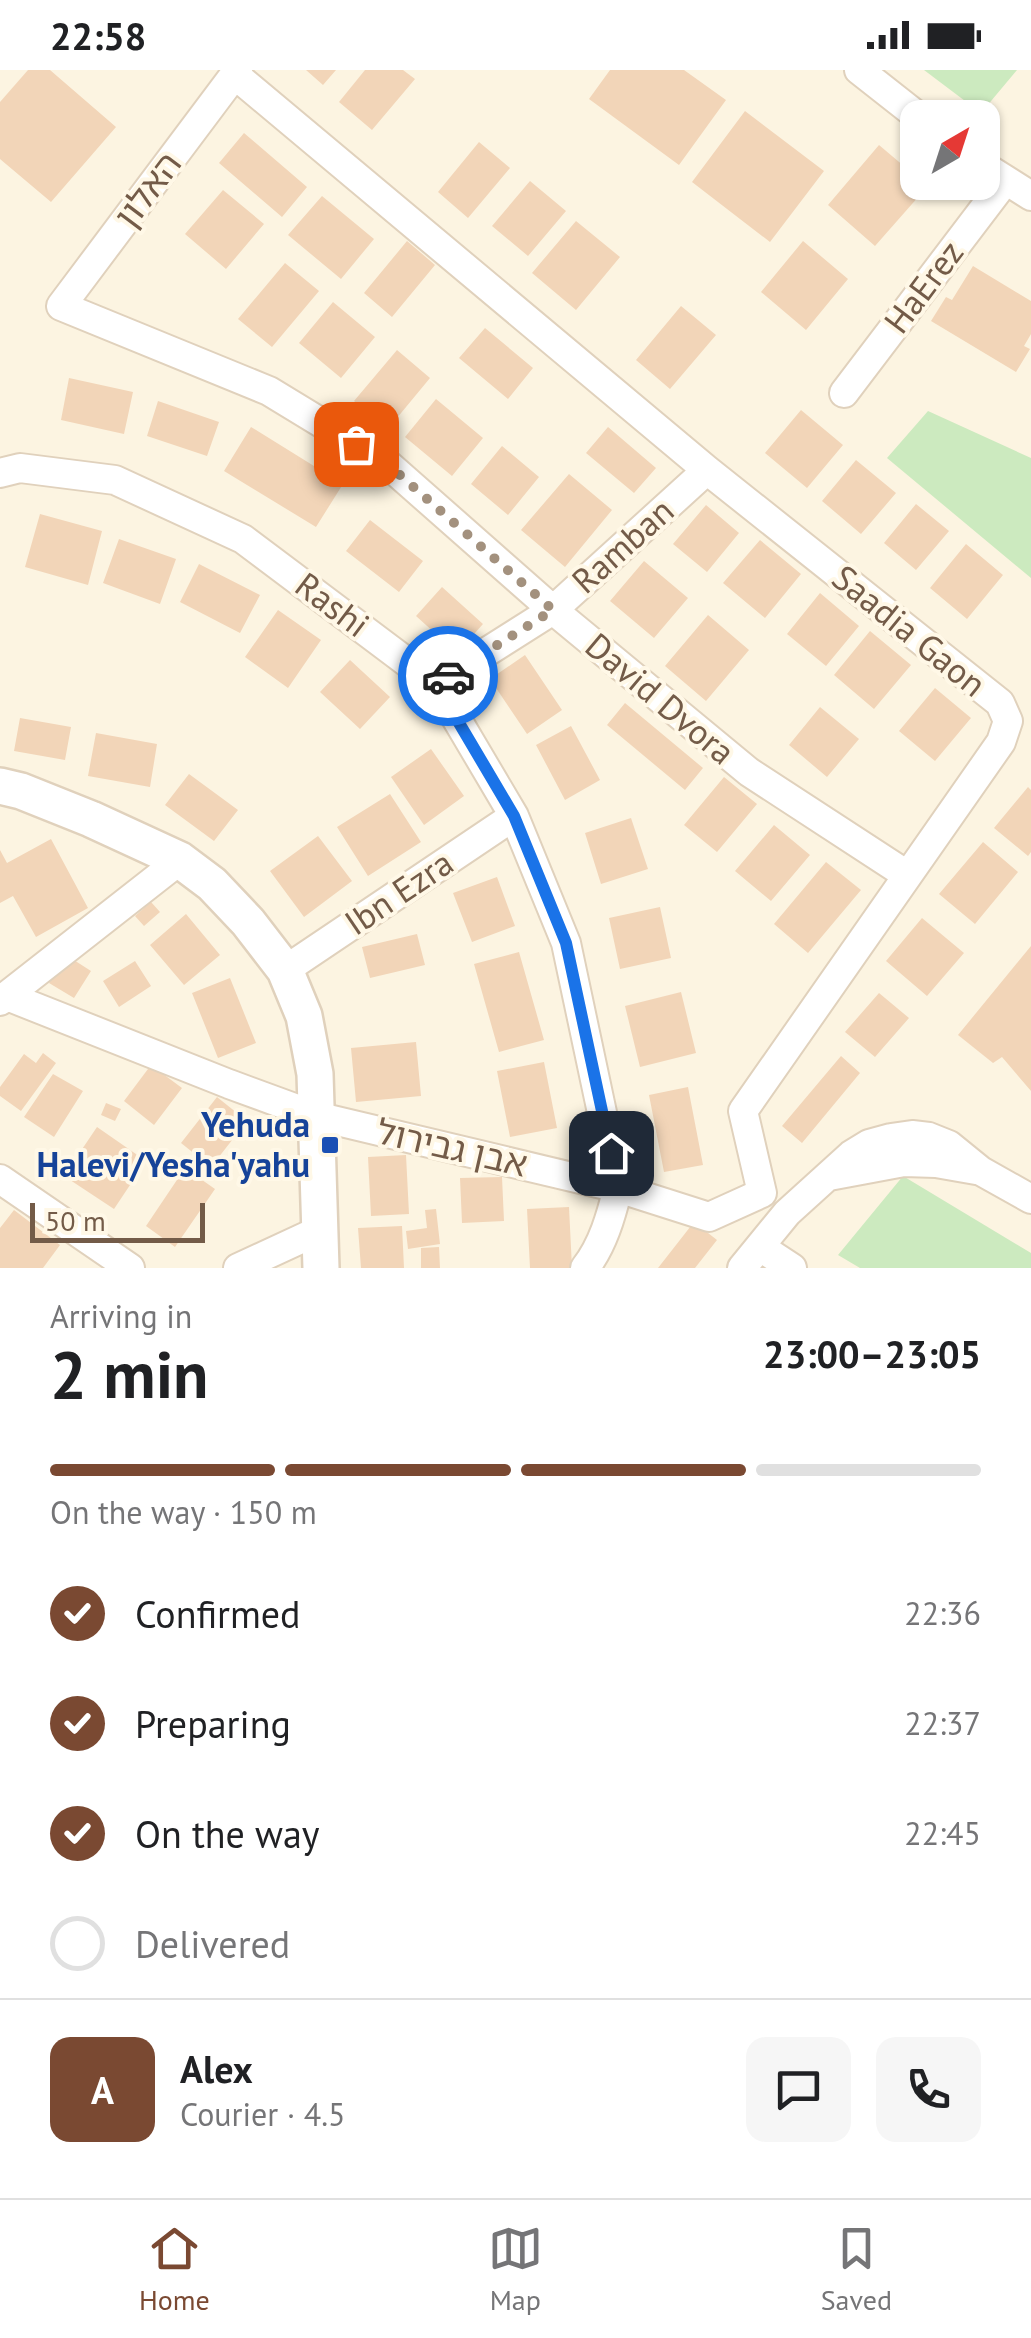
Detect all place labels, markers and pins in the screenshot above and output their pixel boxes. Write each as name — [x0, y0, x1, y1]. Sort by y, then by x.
pin — [314, 402, 399, 487]
place label: Yehuda Halevi/Yesha'yahu — [36, 1101, 310, 1187]
pin — [569, 1111, 654, 1196]
marker: Yehuda Halevi/Yesha'yahu — [319, 1134, 341, 1156]

